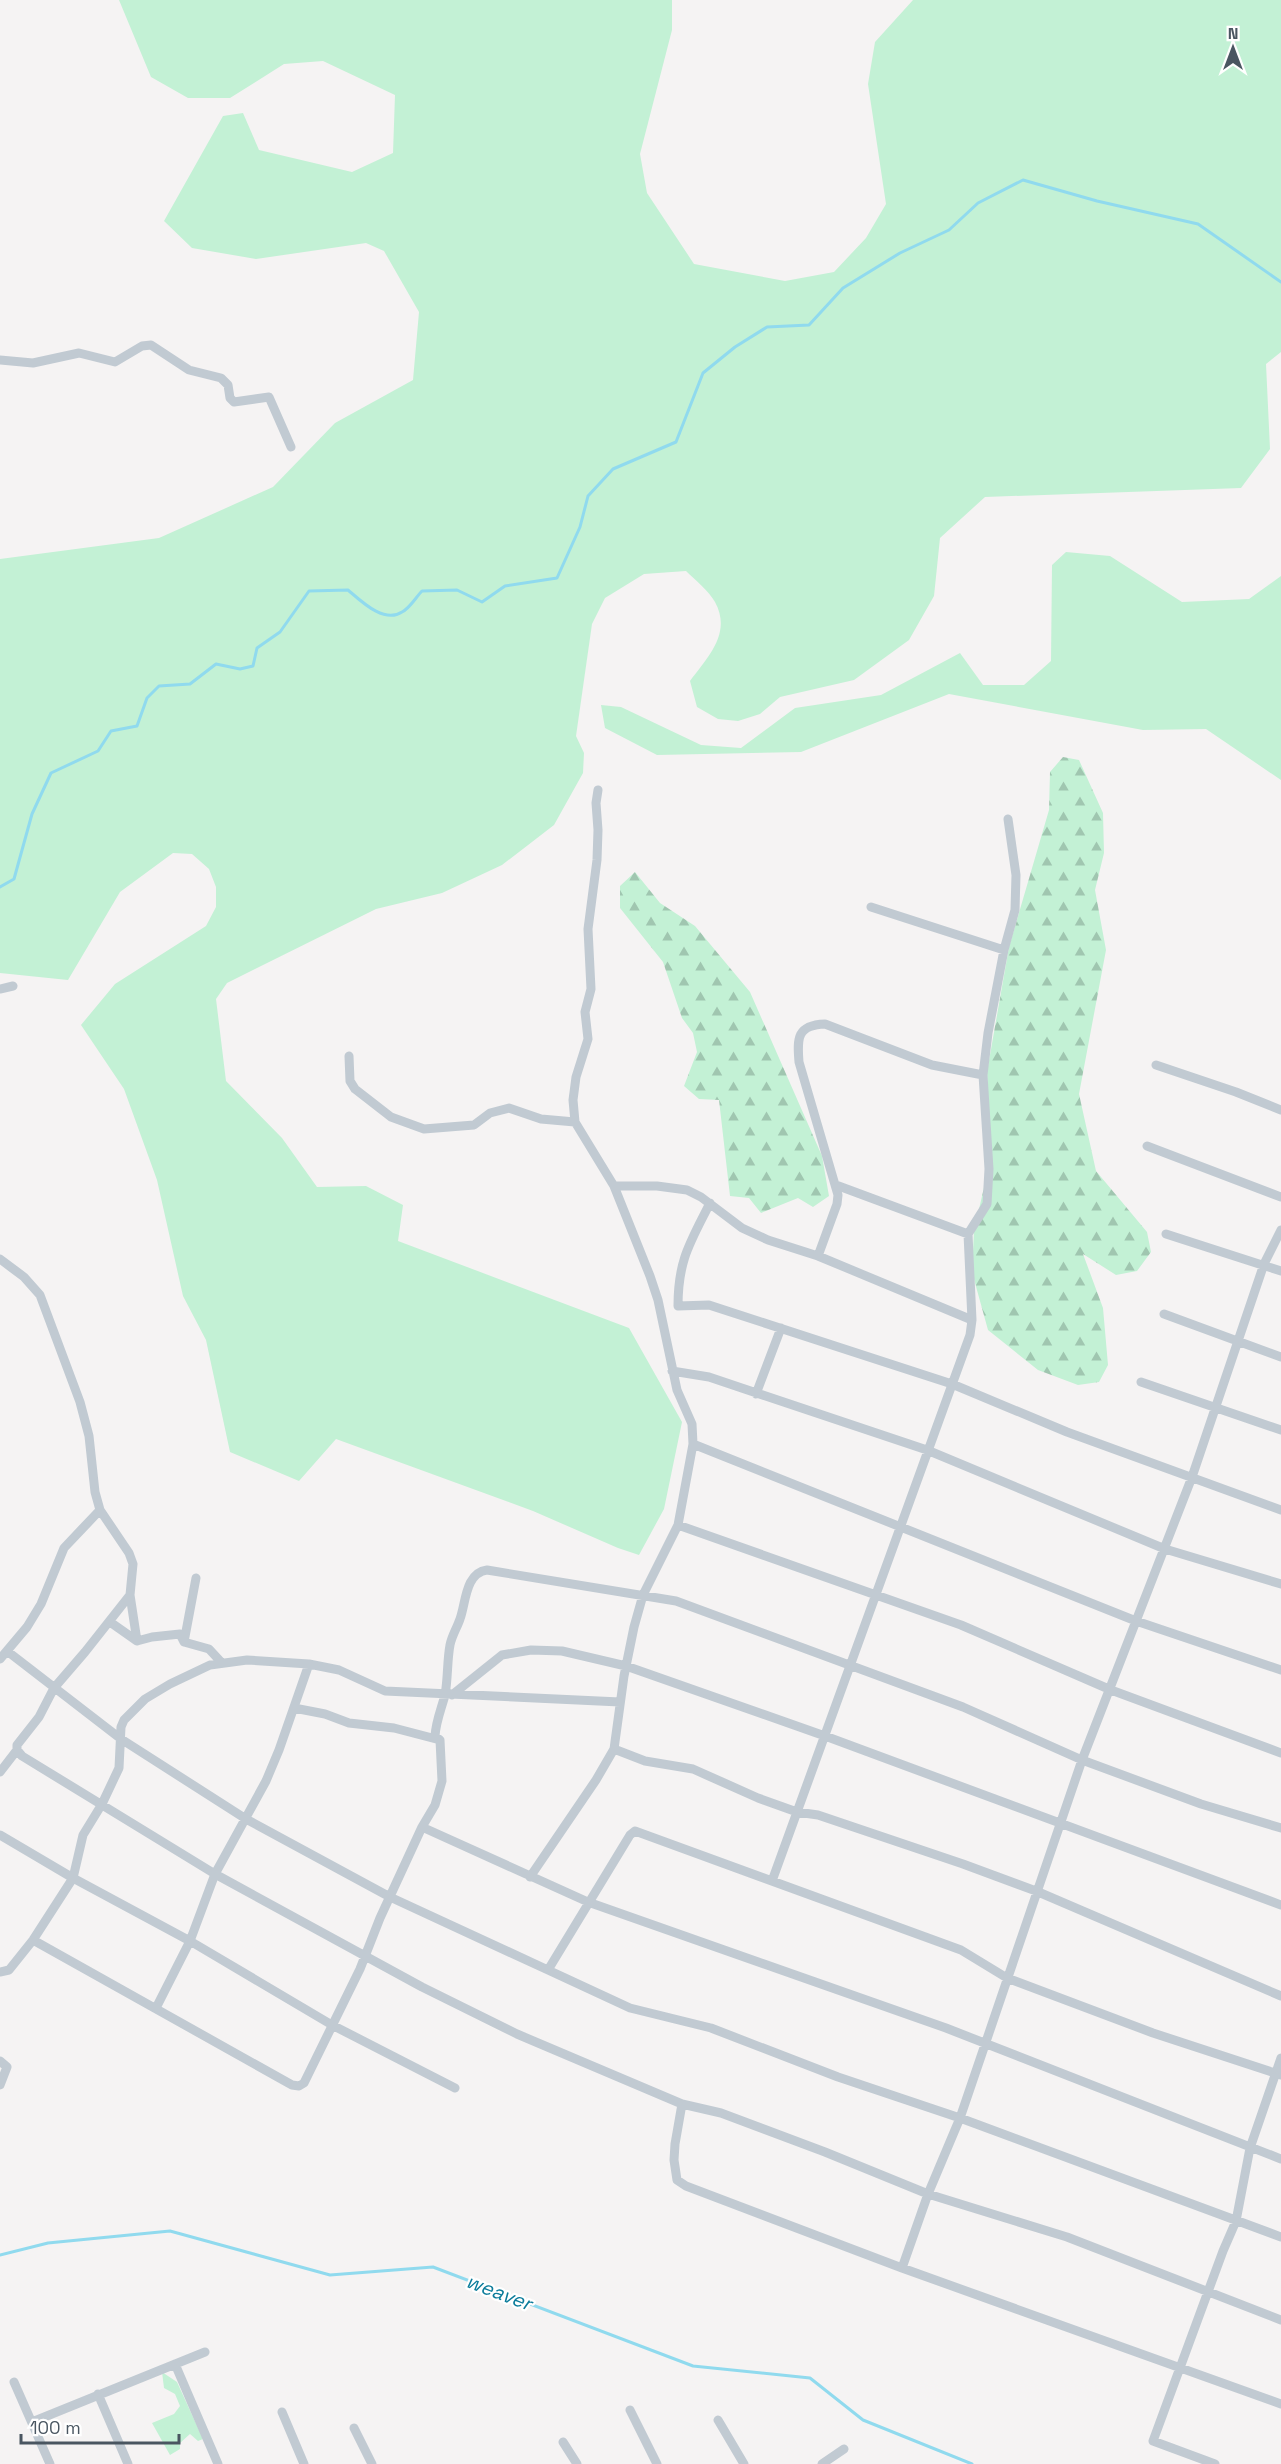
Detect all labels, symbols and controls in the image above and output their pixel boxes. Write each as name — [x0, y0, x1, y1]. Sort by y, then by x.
north arrow — [1203, 18, 1263, 78]
text: N — [1228, 23, 1238, 44]
water label: weaver — [462, 2268, 538, 2317]
scale bar — [21, 2407, 178, 2445]
text: 100 m — [30, 2416, 81, 2439]

